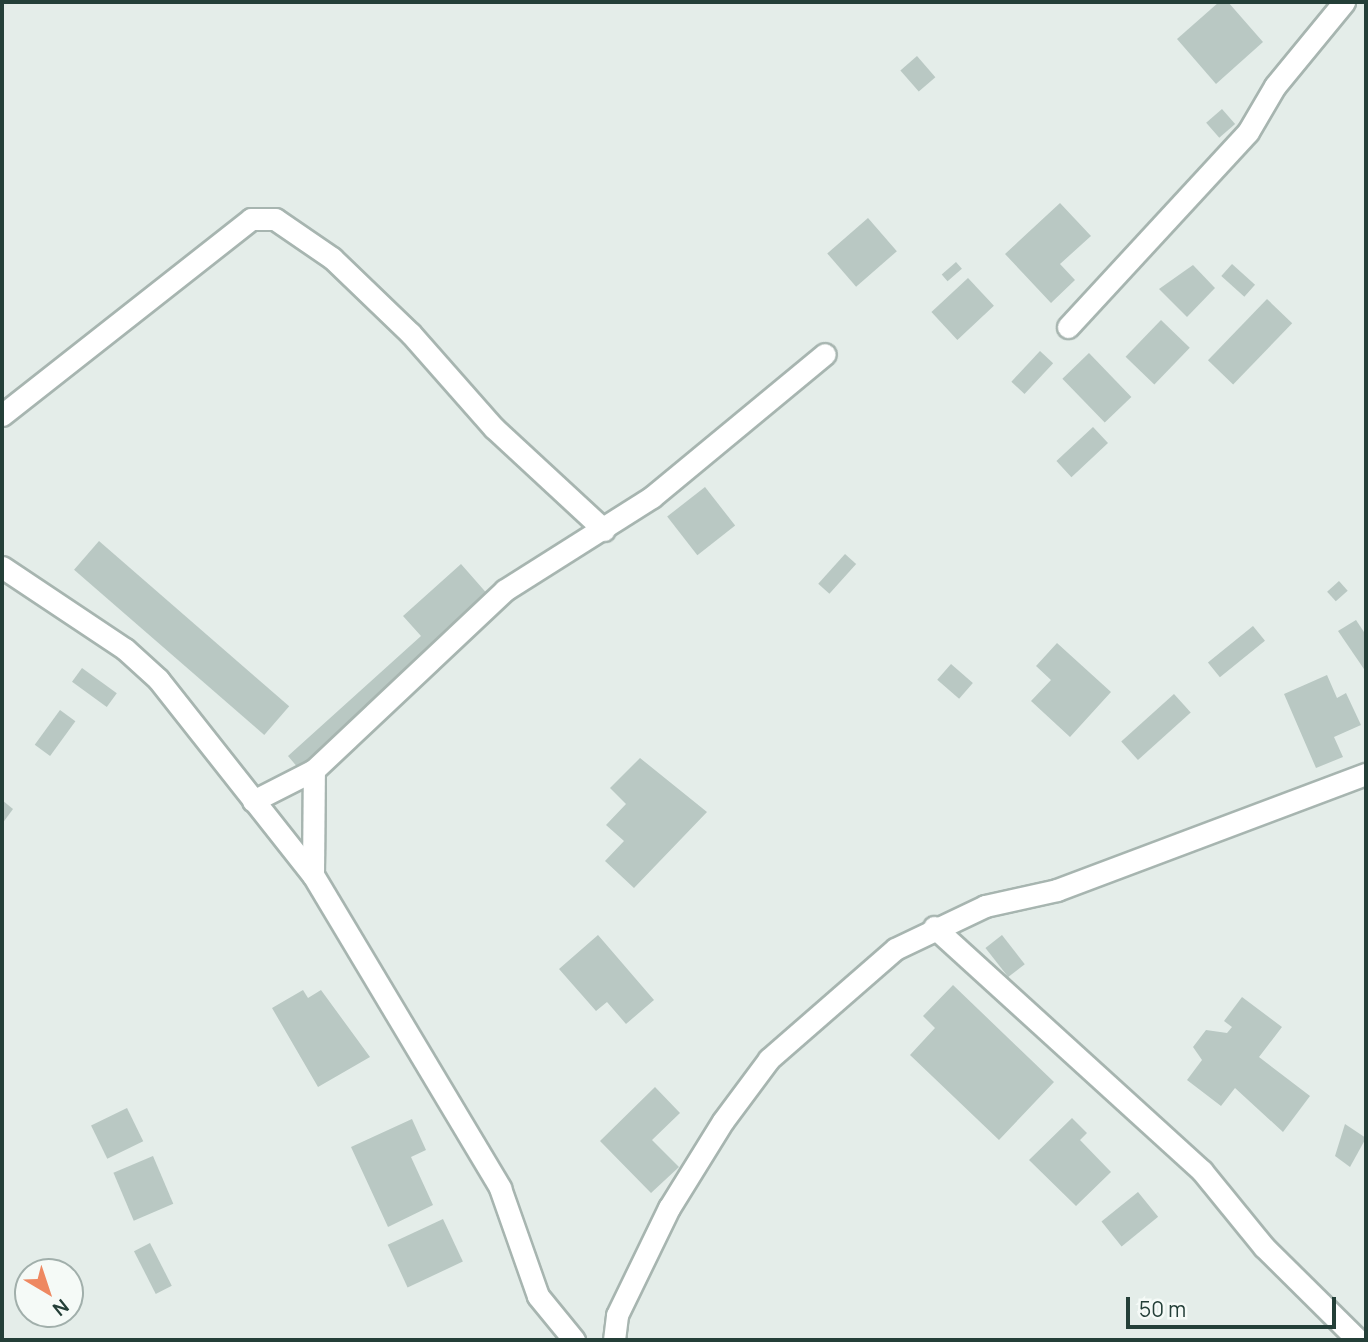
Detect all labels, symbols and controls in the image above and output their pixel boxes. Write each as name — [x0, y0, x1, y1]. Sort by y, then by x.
north arrow — [14, 1258, 84, 1328]
scale bar — [1130, 1282, 1340, 1326]
text: N — [47, 1293, 74, 1322]
text: 50 m — [1139, 1295, 1186, 1323]

